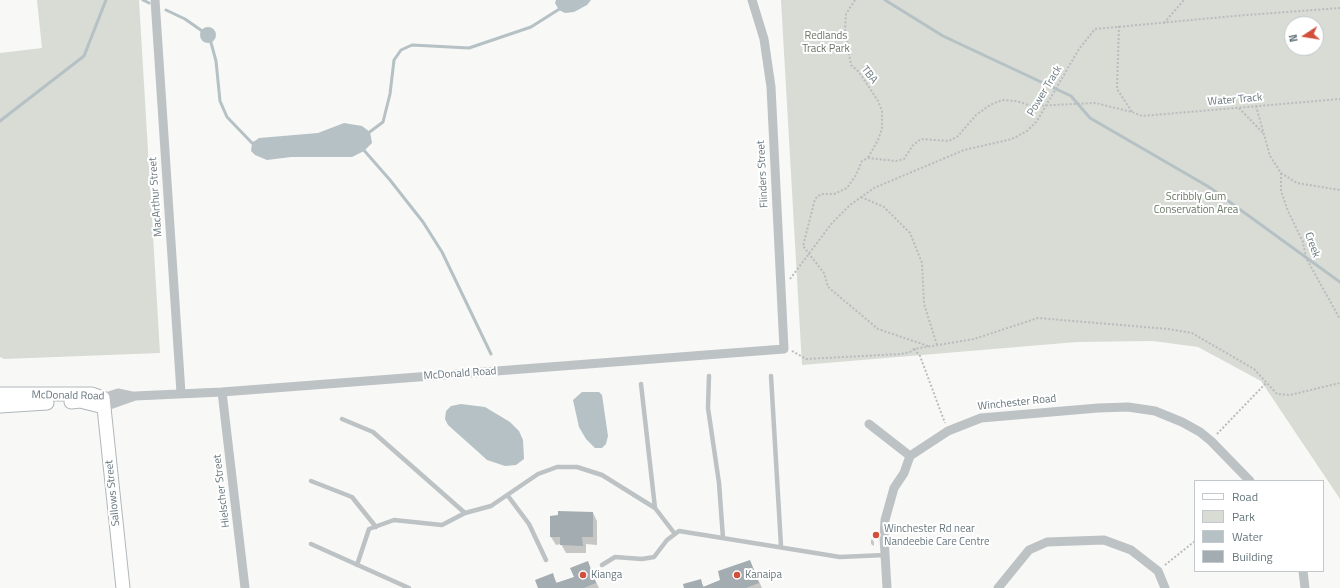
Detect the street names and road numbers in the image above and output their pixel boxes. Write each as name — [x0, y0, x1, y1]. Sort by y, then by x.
street label: TBA — [858, 63, 880, 87]
street label: Power Track — [1025, 63, 1065, 119]
street label: Water Track — [1207, 91, 1263, 109]
street label: Flinders Street — [755, 140, 771, 208]
street label: MacArthur Street — [147, 157, 165, 237]
street label: Creek — [1301, 231, 1323, 259]
street label: McDonald Road — [423, 365, 497, 383]
street label: McDonald Road — [31, 389, 105, 403]
street label: Winchester Road — [977, 392, 1057, 414]
street label: Hielscher Street — [211, 454, 233, 528]
street label: Sallows Street — [103, 459, 123, 527]

